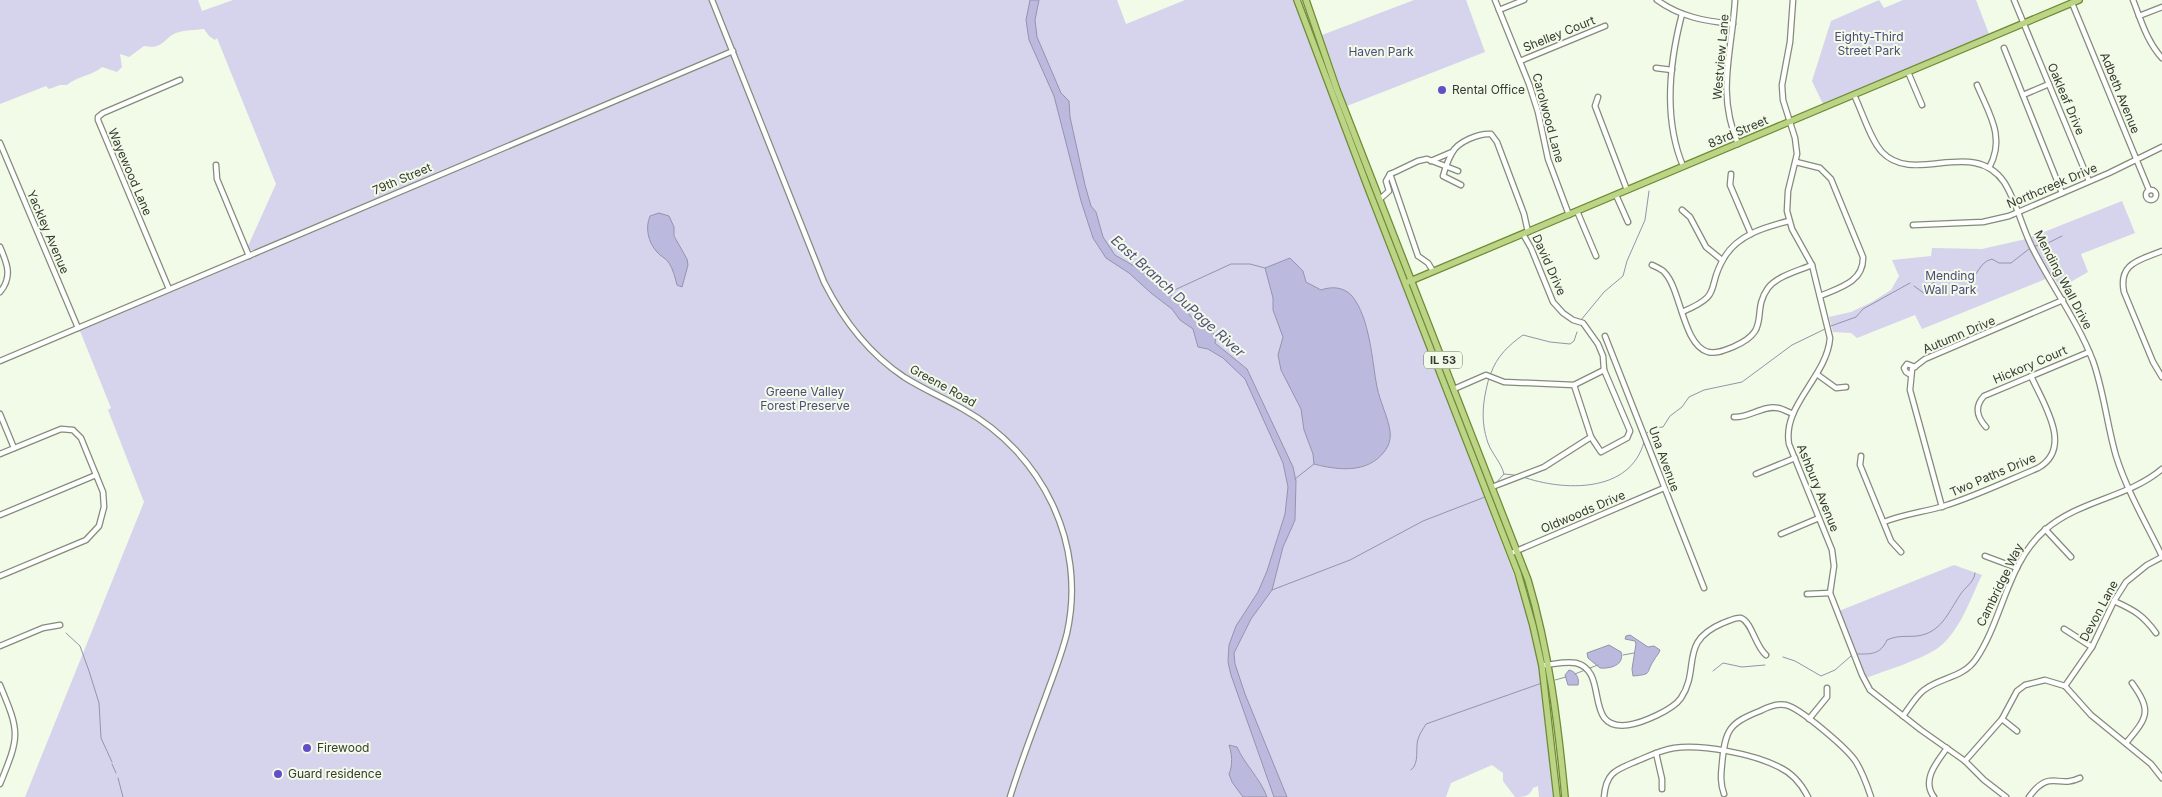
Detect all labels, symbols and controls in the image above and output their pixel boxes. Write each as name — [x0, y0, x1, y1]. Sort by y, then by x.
street label: Shelley Court — [1521, 12, 1597, 55]
street label: Westview Lane — [1709, 13, 1732, 100]
park label: Eighty-Third Street Park — [1834, 29, 1904, 58]
park label: Haven Park — [1348, 44, 1414, 59]
street label: Adbeth Avenue — [2097, 50, 2144, 136]
street label: Oakleaf Drive — [2045, 60, 2088, 137]
street label: Carolwood Lane — [1529, 71, 1568, 164]
place label: Rental Office — [1452, 82, 1525, 97]
marker: Rental Office — [1436, 84, 1448, 96]
street label: 83rd Street — [1706, 112, 1770, 151]
street label: Wayewood Lane — [105, 126, 156, 218]
street label: 79th Street — [370, 159, 434, 198]
street label: Northcreek Drive — [2004, 160, 2099, 211]
street label: Yackley Avenue — [24, 188, 73, 276]
street label: Mending Wall Drive — [2031, 228, 2096, 332]
water label: East Branch DuPage River — [1108, 231, 1249, 361]
street label: David Drive — [1529, 232, 1570, 298]
park label: Mending Wall Park — [1924, 268, 1977, 297]
street label: Autumn Drive — [1920, 313, 1997, 357]
street label: Hickory Court — [1991, 342, 2069, 387]
road number: IL 53 — [1424, 352, 1462, 368]
street label: Greene Road — [907, 361, 979, 410]
park label: Greene Valley Forest Preserve — [760, 384, 850, 413]
street label: Una Avenue — [1646, 424, 1683, 493]
street label: Ashbury Avenue — [1794, 442, 1843, 534]
street label: Two Paths Drive — [1947, 450, 2038, 499]
street label: Oldwoods Drive — [1538, 487, 1627, 536]
street label: Cambridge Way — [1973, 541, 2026, 629]
street label: Devon Lane — [2076, 578, 2121, 644]
place label: Firewood — [317, 740, 369, 755]
marker: Firewood — [301, 742, 313, 754]
place label: Guard residence — [288, 766, 382, 781]
marker: Guard residence — [272, 768, 284, 780]

